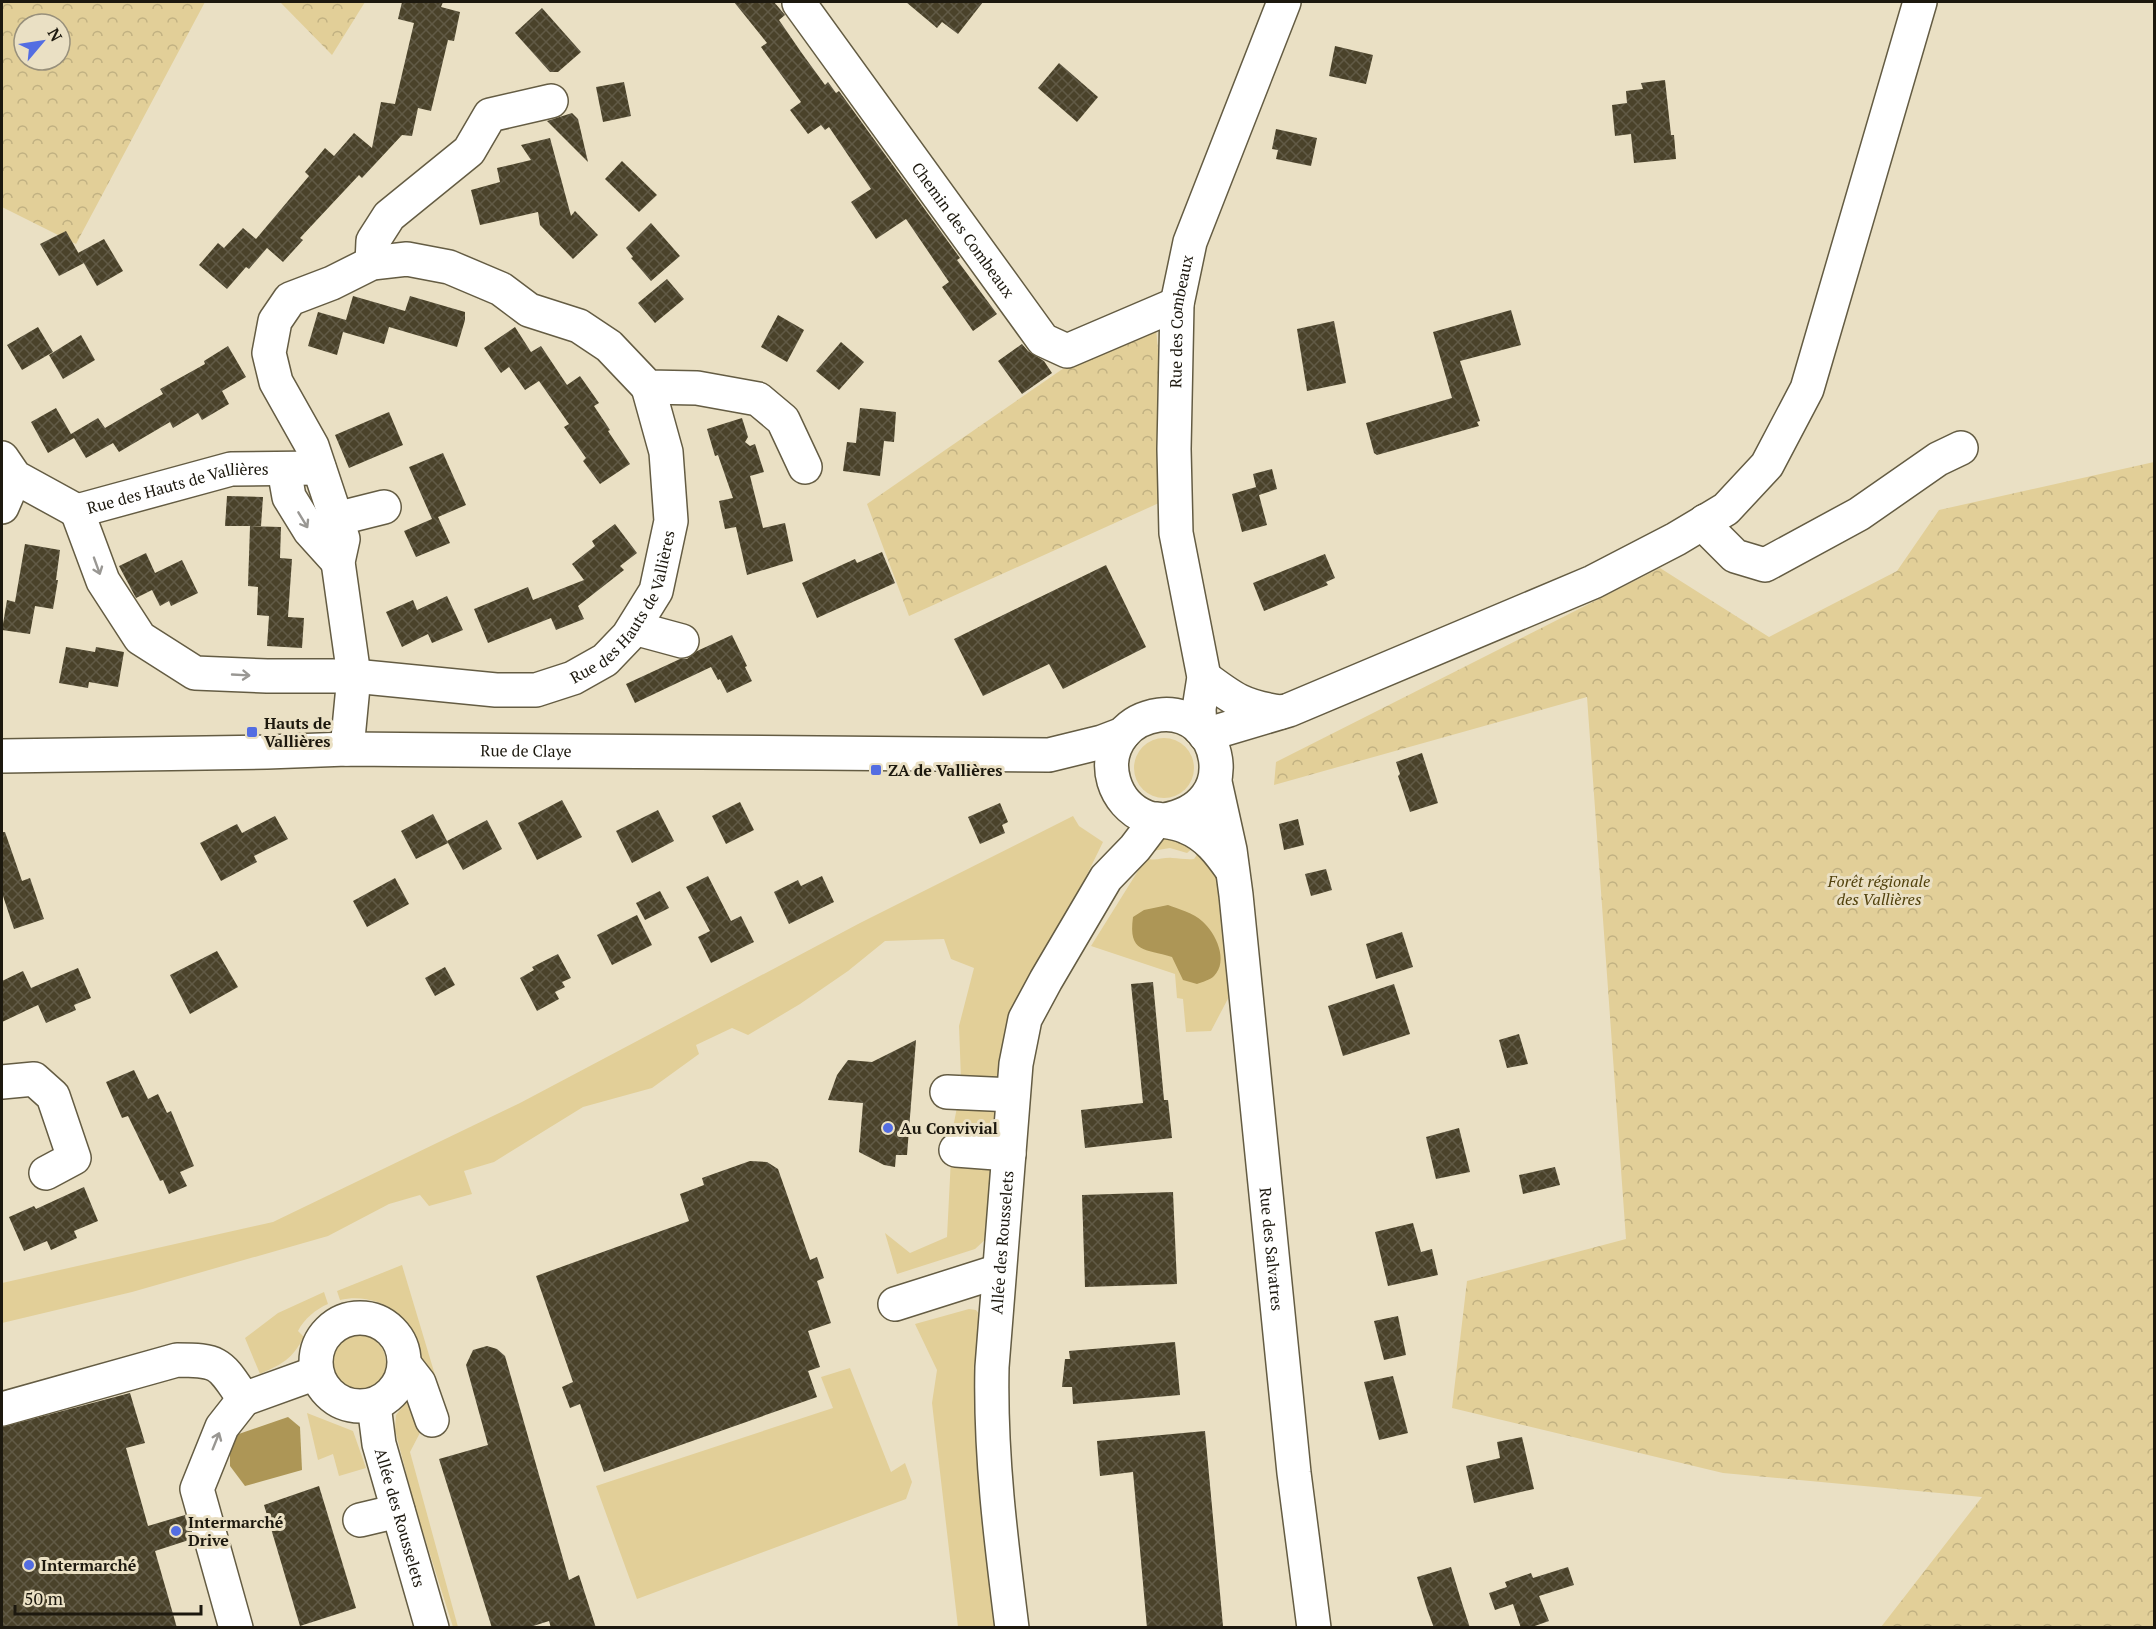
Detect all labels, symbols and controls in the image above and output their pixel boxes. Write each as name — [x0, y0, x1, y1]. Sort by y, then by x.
north arrow — [12, 12, 72, 72]
text: N — [43, 24, 68, 45]
street label: Chemin des Combeaux — [907, 157, 1020, 303]
street label: Rue des Combeaux — [1164, 252, 1198, 388]
street label: Rue des Hauts de Vallières — [84, 458, 269, 519]
one-way arrow — [298, 511, 310, 528]
street label: Rue des Hauts de Vallières — [566, 528, 680, 688]
one-way arrow — [93, 556, 104, 575]
one-way arrow — [231, 669, 251, 680]
place label: Hauts de Vallières — [264, 712, 332, 752]
marker: Hauts de Vallières — [245, 725, 259, 739]
street label: Rue de Claye — [480, 739, 572, 762]
place label: ZA de Vallières — [888, 759, 1002, 781]
marker: ZA de Vallières — [869, 763, 883, 777]
park label: Forêt régionale des Vallières — [1827, 870, 1930, 910]
place label: Au Convivial — [900, 1117, 998, 1139]
marker: Au Convivial — [881, 1121, 895, 1135]
street label: Allée des Rousselets — [985, 1170, 1019, 1315]
street label: Rue des Salvatres — [1254, 1186, 1289, 1312]
one-way arrow — [211, 1433, 222, 1451]
street label: Allée des Rousselets — [370, 1445, 431, 1590]
place label: Intermarché Drive — [188, 1511, 284, 1551]
marker: Intermarché Drive — [169, 1524, 183, 1538]
place label: Intermarché — [41, 1554, 137, 1576]
marker: Intermarché — [22, 1558, 36, 1572]
scale bar — [15, 1578, 201, 1616]
text: 50 m — [24, 1586, 64, 1610]

